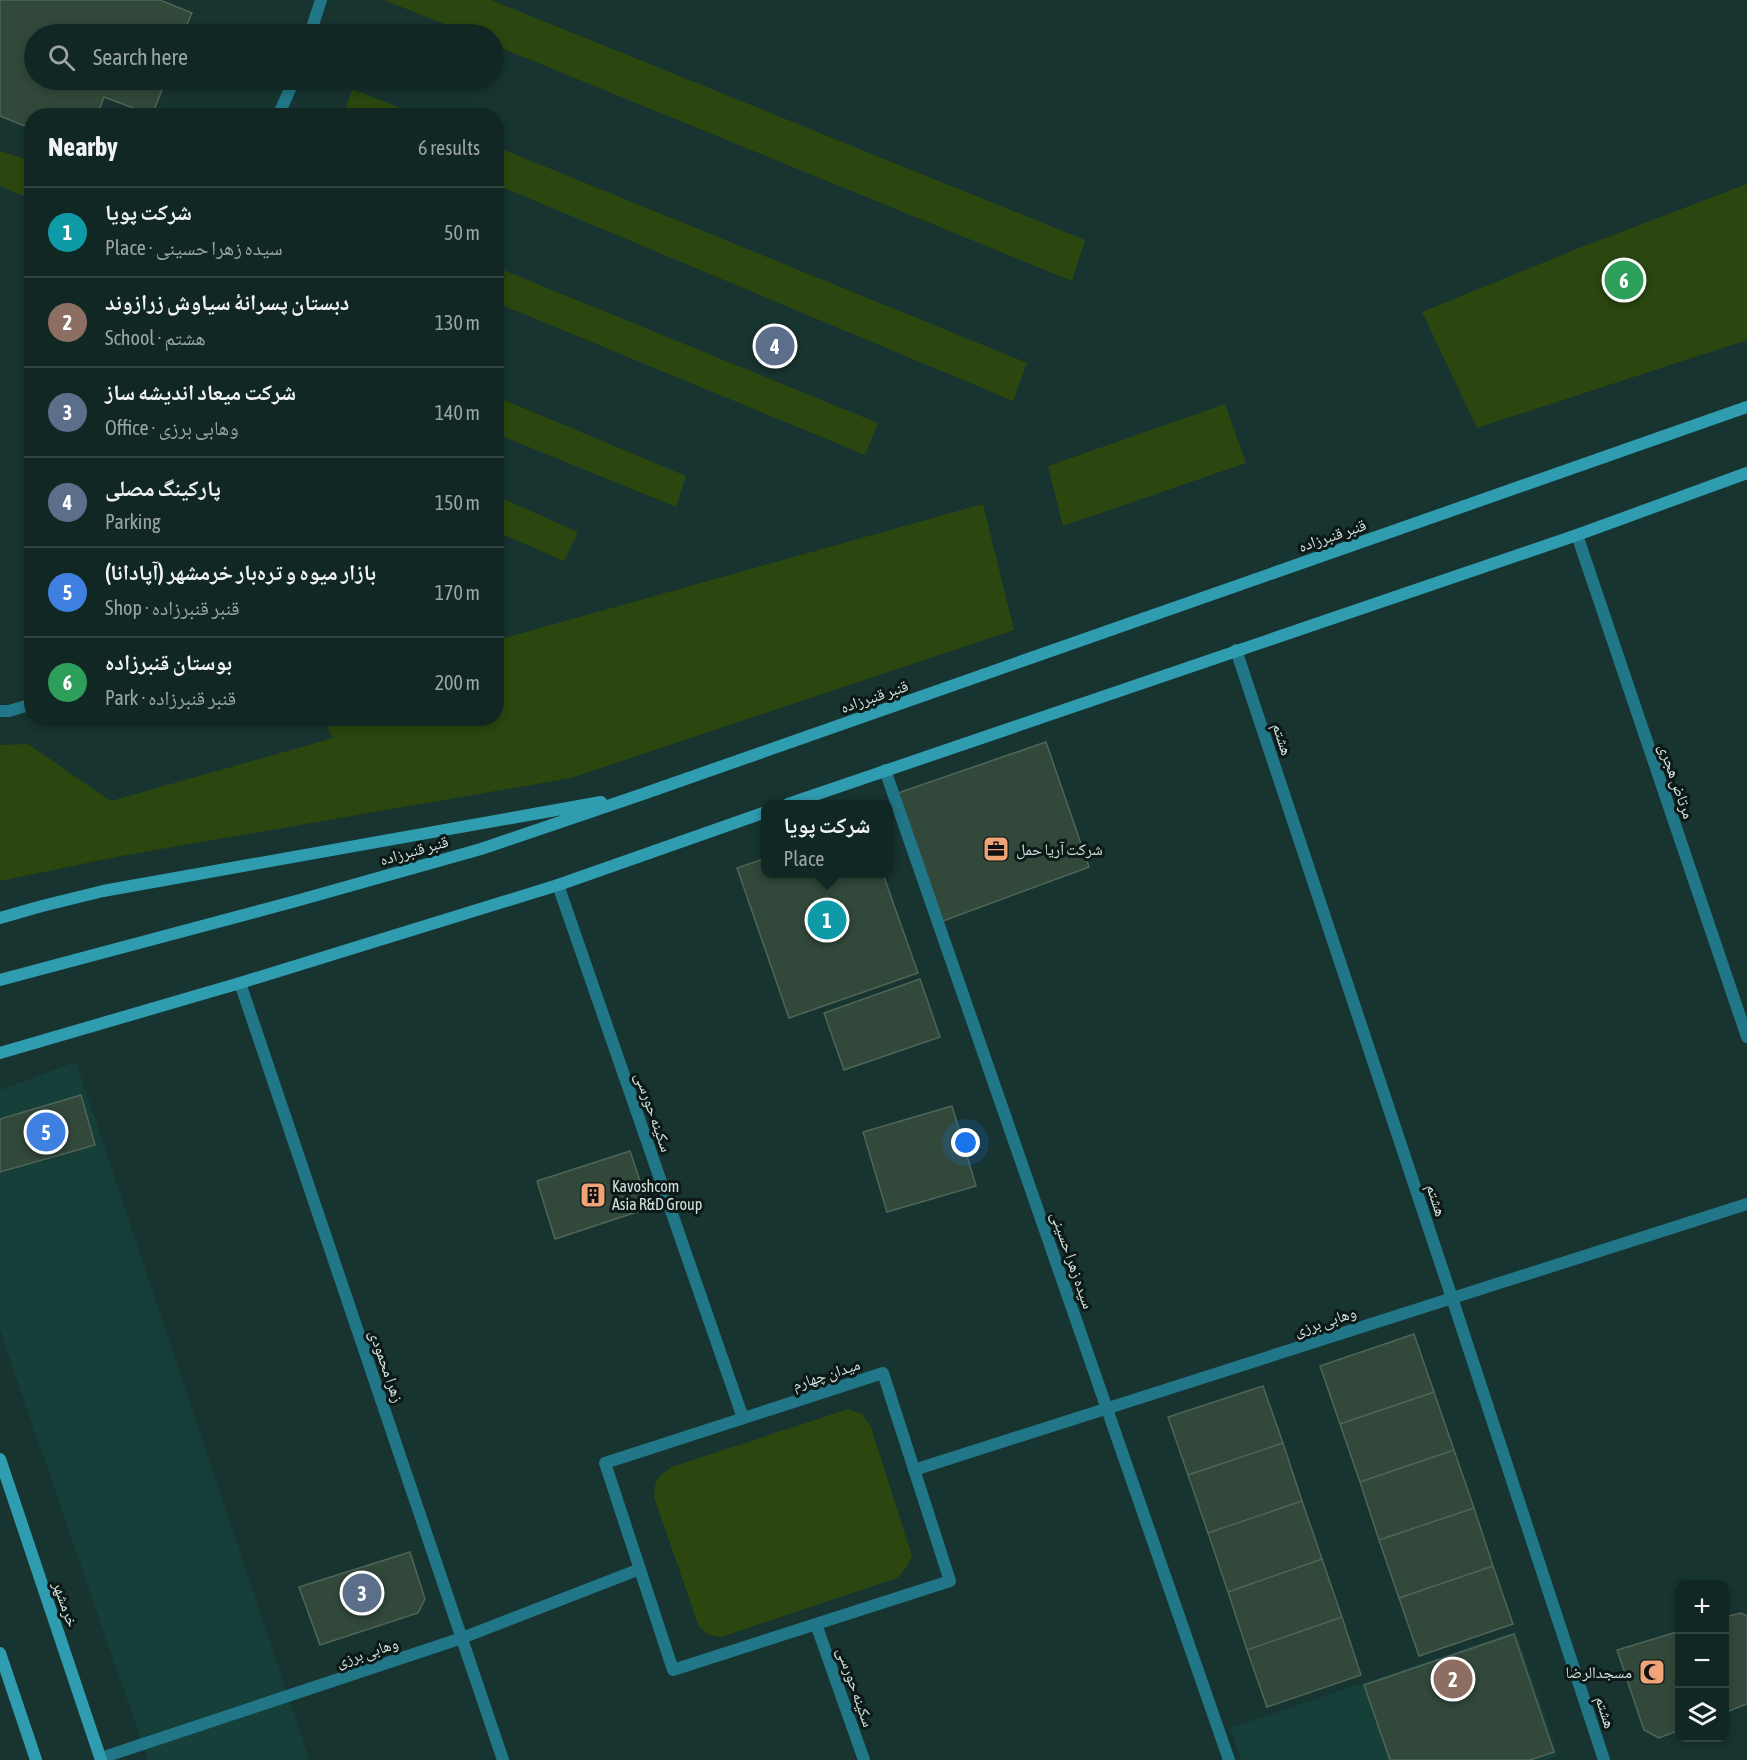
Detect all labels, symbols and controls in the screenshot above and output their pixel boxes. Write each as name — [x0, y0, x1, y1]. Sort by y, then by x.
search box — [24, 24, 504, 90]
icon: search — [45, 41, 78, 74]
text: Search here — [93, 44, 188, 70]
text: Nearby — [48, 132, 118, 162]
text: 6 results — [418, 136, 480, 159]
text: شرکت پویا — [105, 199, 192, 225]
text: 1 — [63, 221, 72, 244]
text: 50 m — [444, 221, 480, 244]
text: Place · سیده زهرا حسینی — [105, 236, 283, 259]
pin: 6 — [1604, 258, 1644, 302]
text: دبستان پسرانهٔ سیاوش زرازوند — [105, 289, 349, 315]
text: 2 — [63, 311, 72, 334]
text: 130 m — [435, 311, 480, 334]
pin: 4 — [756, 324, 794, 368]
text: School · هشتم — [105, 326, 206, 349]
text: شرکت میعاد اندیشه ساز — [105, 379, 296, 405]
text: 3 — [63, 401, 72, 424]
text: 140 m — [435, 401, 480, 424]
text: Office · وهابی برزی — [105, 416, 239, 439]
text: پارکینگ مصلی — [105, 475, 221, 501]
text: 4 — [63, 491, 72, 514]
text: 150 m — [435, 491, 480, 514]
text: Parking — [105, 510, 161, 533]
street label: قنبر قنبرزاده — [1296, 515, 1369, 556]
text: بازار میوه و تره‌بار خرمشهر (آپادانا) — [105, 559, 376, 585]
text: 5 — [63, 581, 72, 604]
text: 170 m — [435, 581, 480, 604]
text: Shop · قنبر قنبرزاده — [105, 596, 240, 619]
text: بوستان قنبرزاده — [105, 649, 232, 675]
text: 6 — [63, 671, 72, 694]
text: 200 m — [435, 671, 480, 694]
street label: قنبر قنبرزاده — [838, 676, 911, 717]
text: Park · قنبر قنبرزاده — [105, 686, 236, 709]
street label: هشتم — [1267, 721, 1297, 758]
street label: مرتاض هجری — [1654, 741, 1698, 822]
popup — [761, 800, 893, 878]
text: شرکت پویا — [784, 812, 871, 838]
street label: قنبر قنبرزاده — [378, 832, 451, 869]
office icon: شرکت آریا حمل — [981, 834, 1011, 864]
place label: شرکت آریا حمل — [1016, 840, 1103, 860]
text: Place — [784, 847, 824, 870]
pin: 1 — [808, 898, 846, 942]
street label: سکینه حورسی — [630, 1070, 676, 1155]
pin: 5 — [26, 1110, 66, 1154]
your location — [951, 1128, 980, 1157]
place label: Kavoshcom Asia R&D Group — [612, 1177, 702, 1214]
building icon: Kavoshcom Asia R&D Group — [578, 1180, 608, 1210]
street label: هشتم — [1421, 1182, 1451, 1219]
street label: سیده زهرا حسینی — [1046, 1209, 1098, 1312]
street label: وهابی برزی — [1292, 1303, 1359, 1341]
street label: زهرا محمودی — [364, 1327, 408, 1405]
street label: میدان چهارم — [790, 1355, 863, 1395]
pin: 3 — [342, 1570, 382, 1616]
street label: خرمشهر — [49, 1578, 82, 1630]
map controls — [1675, 1580, 1729, 1742]
button: + — [1675, 1580, 1729, 1634]
street label: وهابی برزی — [334, 1634, 401, 1672]
button: − — [1675, 1634, 1729, 1688]
street label: سکینه حورسی — [832, 1645, 878, 1730]
pin: 2 — [1434, 1656, 1472, 1702]
mosque icon: مسجدالرضا — [1637, 1657, 1667, 1687]
place label: مسجدالرضا — [1566, 1663, 1632, 1682]
button: layers — [1675, 1688, 1729, 1742]
street label: هشتم — [1590, 1694, 1620, 1731]

